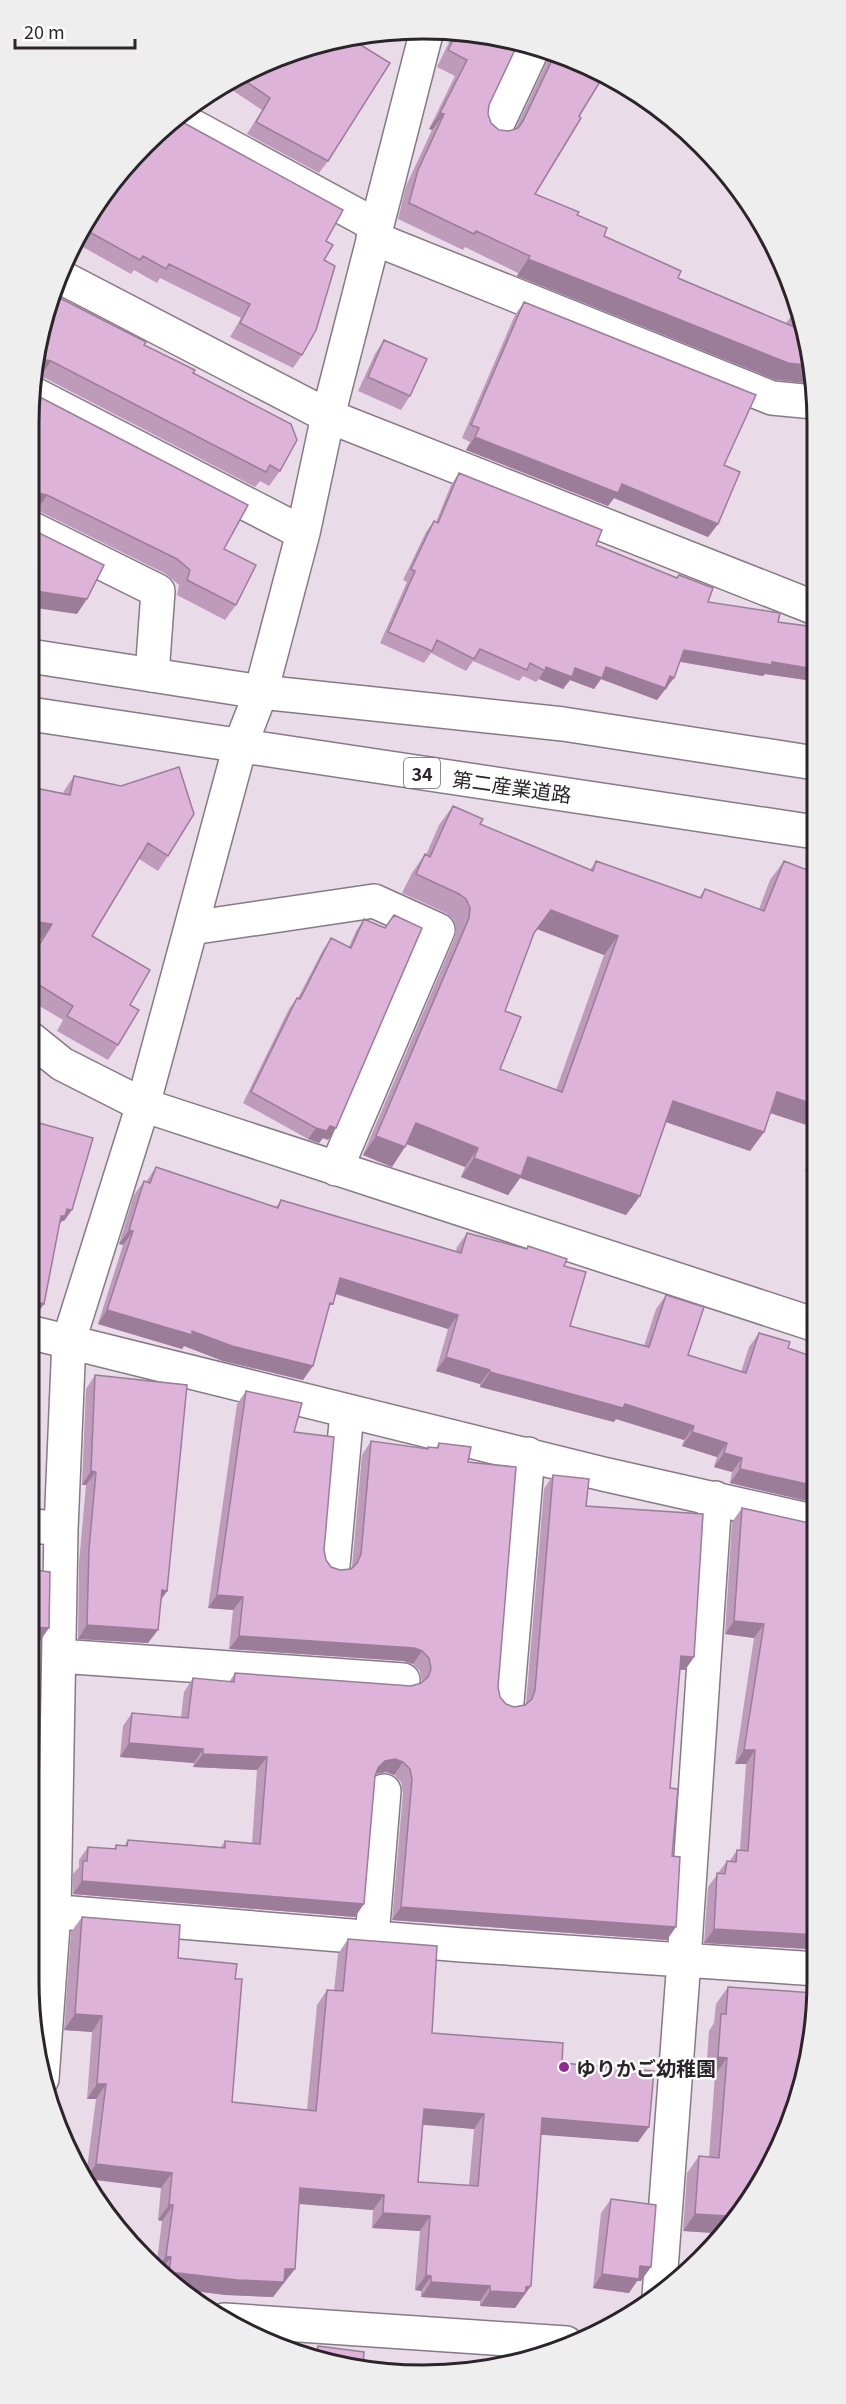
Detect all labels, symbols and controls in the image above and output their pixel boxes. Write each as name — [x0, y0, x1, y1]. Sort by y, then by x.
scale bar — [15, 12, 135, 50]
text: 20 m — [24, 18, 65, 44]
road number: 34 — [404, 758, 440, 788]
street label: 第二産業道路 — [451, 763, 573, 809]
place label: ゆりかご幼稚園 — [576, 2053, 716, 2082]
marker: ゆりかご幼稚園 — [557, 2060, 571, 2074]

